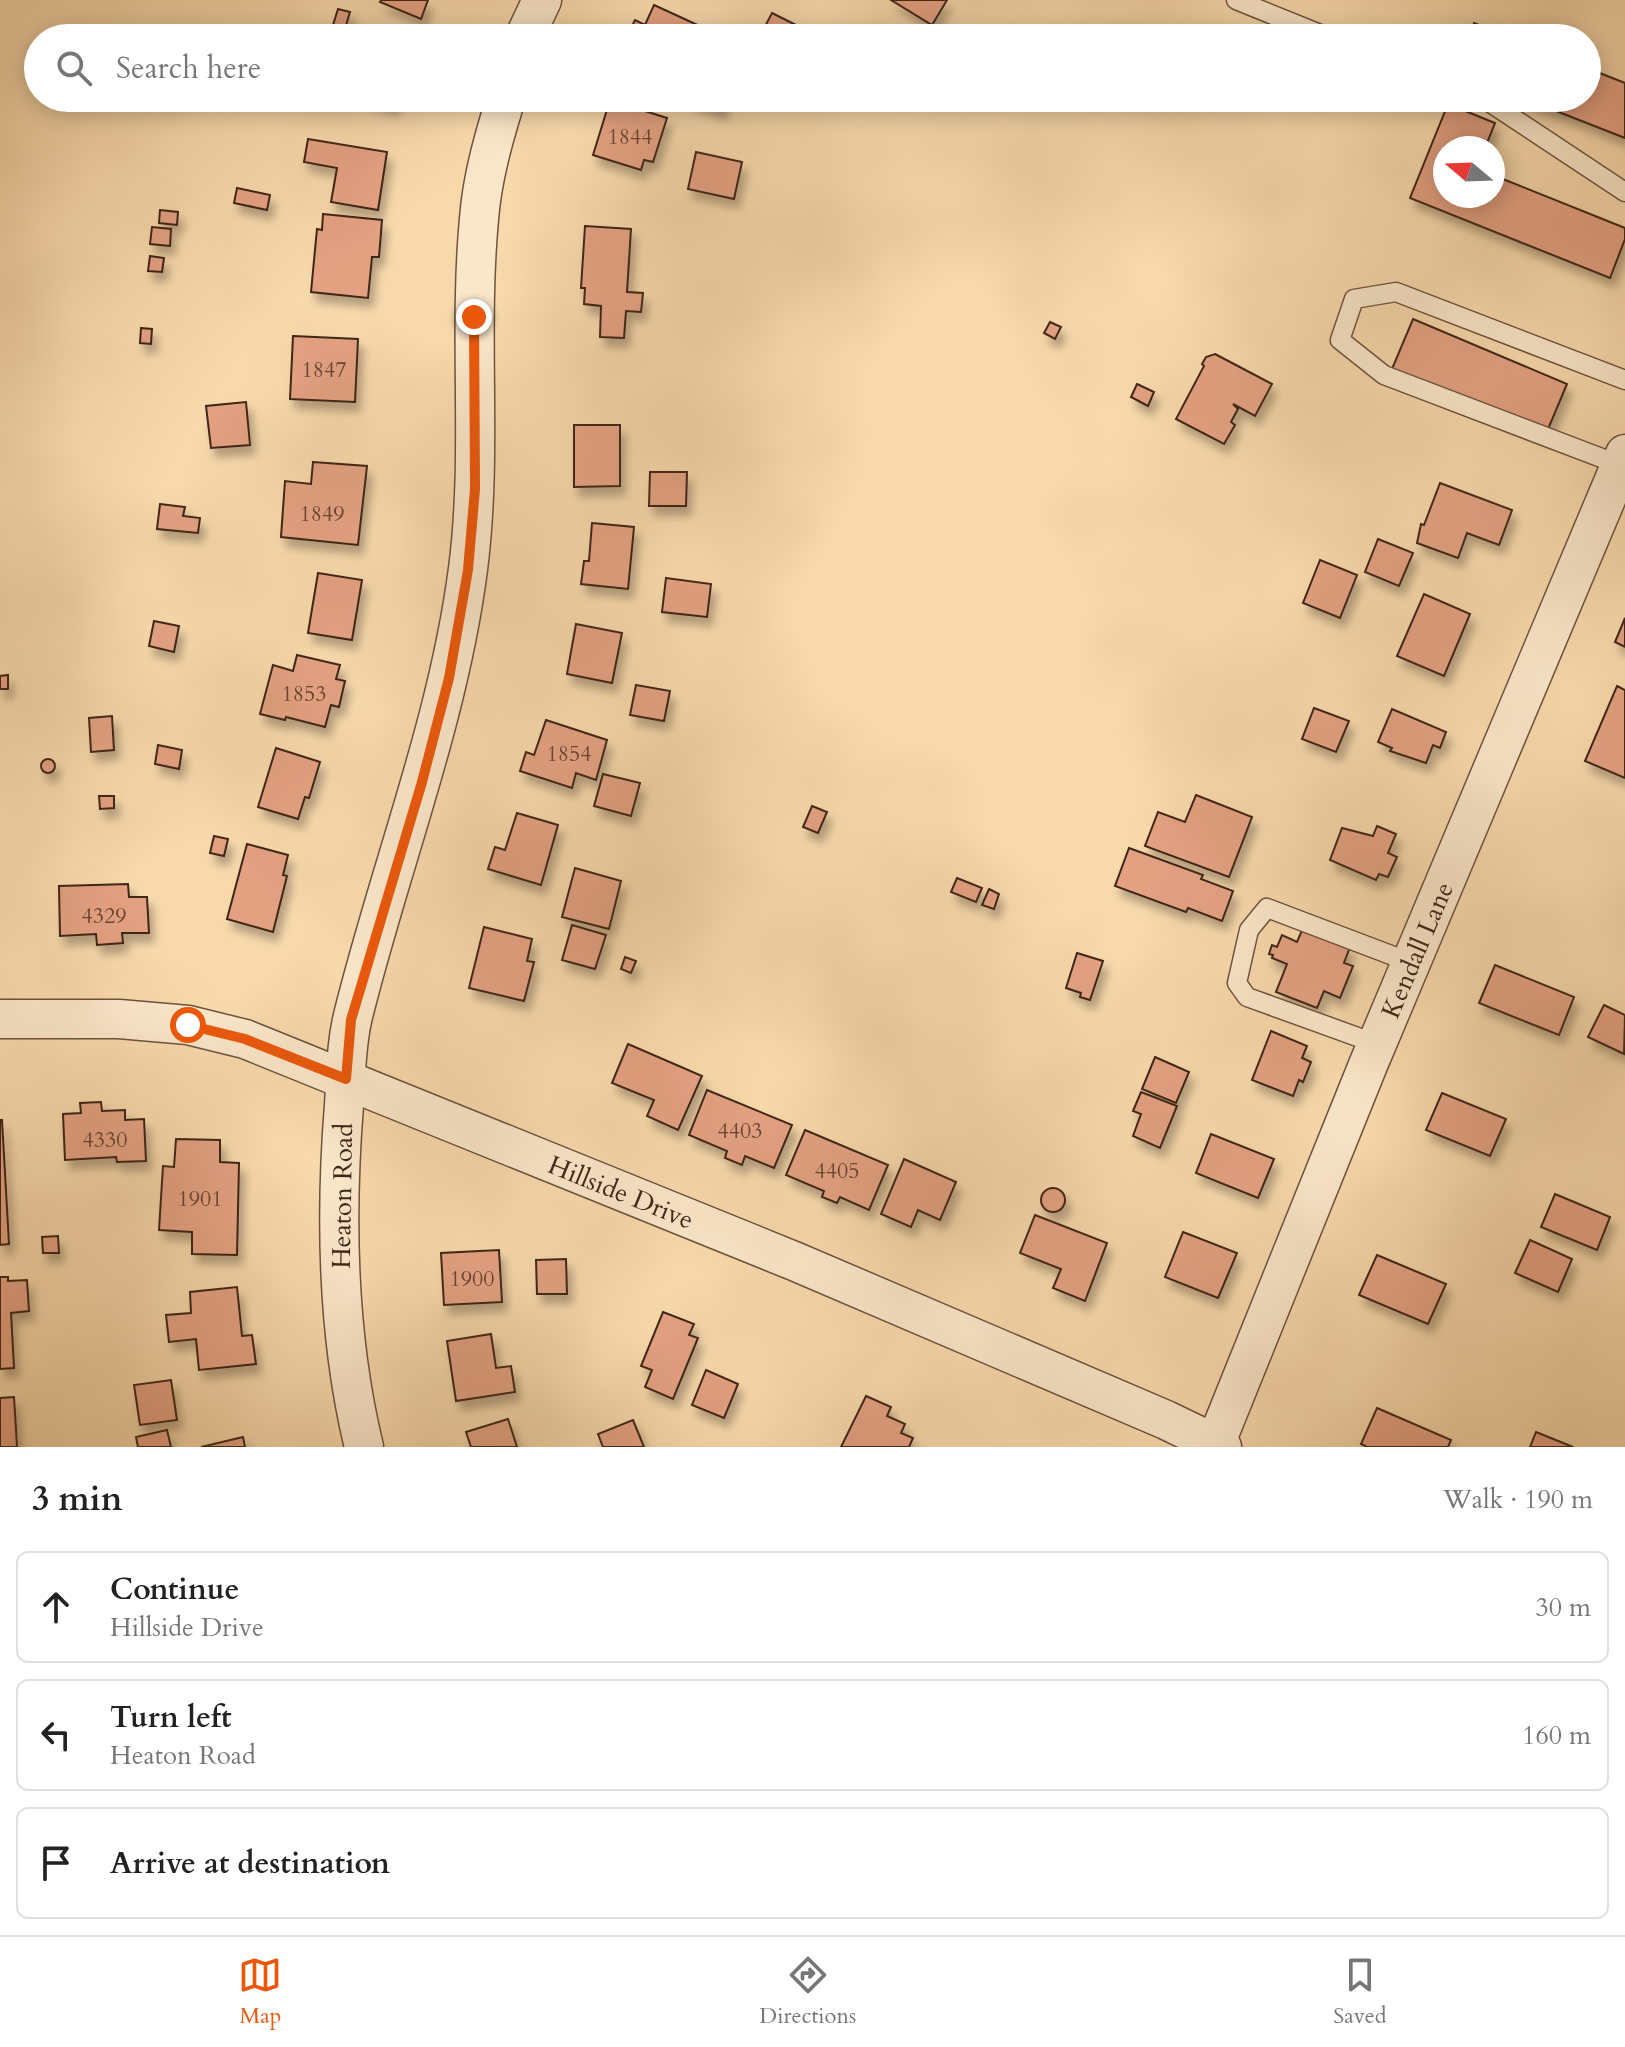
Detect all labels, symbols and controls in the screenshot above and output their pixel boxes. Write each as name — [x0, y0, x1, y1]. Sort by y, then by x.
search box — [24, 24, 1601, 112]
icon: search — [52, 46, 96, 90]
text: Search here — [116, 48, 261, 89]
house number: 1844 — [607, 122, 653, 152]
north arrow — [1433, 136, 1505, 208]
route end — [456, 299, 492, 335]
house number: 1847 — [301, 355, 347, 385]
house number: 1849 — [299, 499, 345, 529]
house number: 1853 — [281, 679, 327, 709]
house number: 1854 — [546, 739, 592, 769]
street label: Kendall Lane — [1373, 877, 1462, 1024]
house number: 4329 — [81, 901, 127, 931]
route start — [170, 1007, 206, 1043]
house number: 4403 — [717, 1116, 763, 1146]
street label: Heaton Road — [324, 1123, 361, 1269]
house number: 4330 — [82, 1125, 128, 1155]
street label: Hillside Drive — [543, 1147, 699, 1237]
house number: 4405 — [814, 1156, 860, 1186]
house number: 1901 — [177, 1184, 223, 1214]
house number: 1900 — [449, 1264, 495, 1294]
text: 3 min — [32, 1476, 123, 1522]
text: Walk · 190 m — [1443, 1482, 1593, 1517]
text: Continue — [110, 1569, 239, 1610]
icon: ahead — [34, 1585, 78, 1629]
text: 30 m — [1535, 1590, 1591, 1625]
text: Hillside Drive — [110, 1610, 264, 1645]
text: Turn left — [110, 1697, 232, 1738]
icon: left — [34, 1713, 78, 1757]
text: 160 m — [1522, 1718, 1591, 1753]
text: Heaton Road — [110, 1738, 256, 1773]
icon: arrive — [34, 1841, 78, 1885]
text: Arrive at destination — [110, 1843, 390, 1884]
tab: Map — [238, 1953, 282, 2031]
tab: Directions — [759, 1953, 856, 2031]
tab: Saved — [1333, 1953, 1387, 2031]

